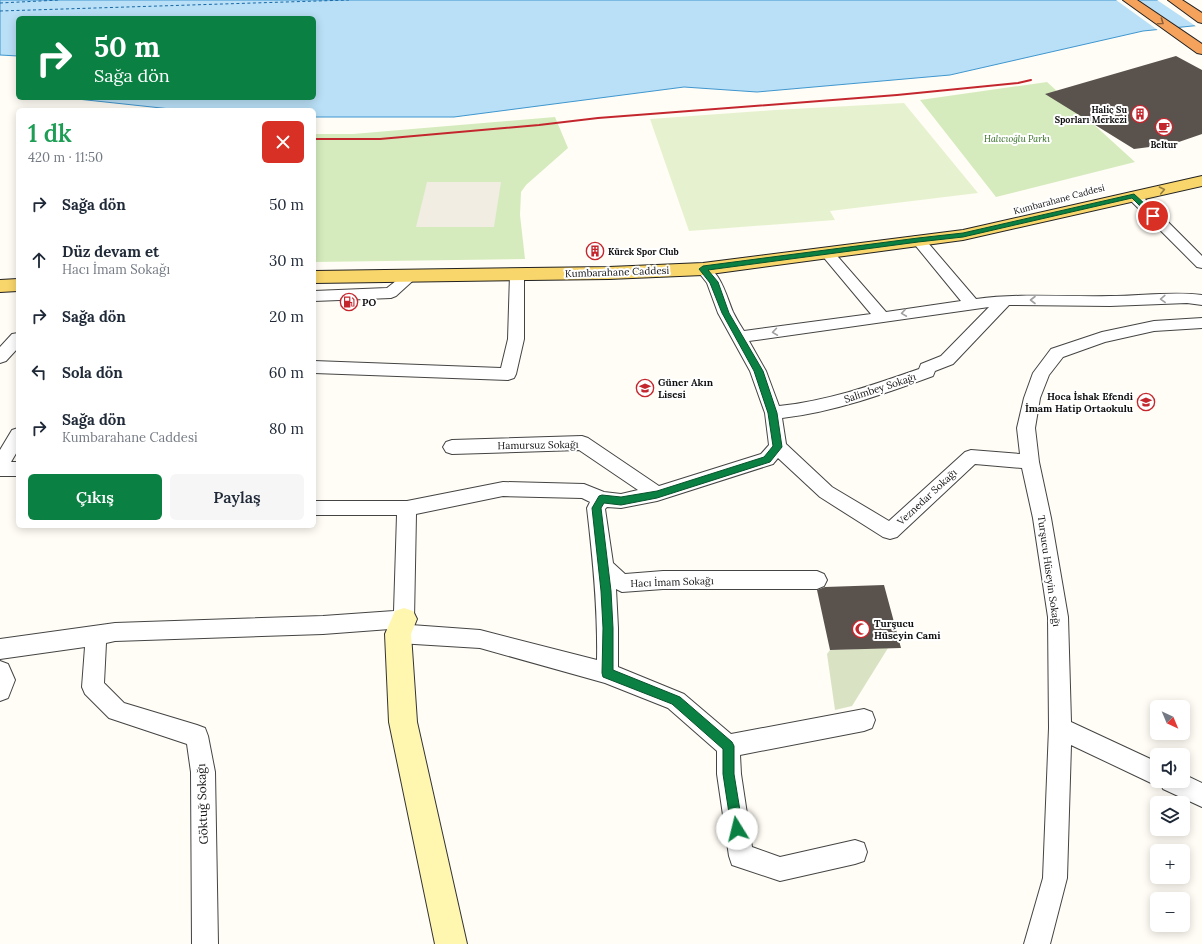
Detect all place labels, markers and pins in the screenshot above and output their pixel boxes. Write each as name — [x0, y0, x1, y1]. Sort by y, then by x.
place label: Haliç Su Sporları Merkezi — [1055, 104, 1127, 125]
building icon: Haliç Su Sporları Merkezi — [1130, 104, 1150, 124]
cafe icon: Beltur — [1154, 117, 1174, 137]
place label: Beltur — [1150, 139, 1178, 150]
pin — [1136, 199, 1170, 233]
building icon: Kürek Spor Club — [585, 241, 605, 261]
place label: Kürek Spor Club — [608, 246, 679, 257]
fuel station icon: PO — [339, 292, 359, 312]
place label: PO — [362, 296, 376, 309]
place label: Güner Akın Lisesi — [658, 376, 714, 401]
school or university icon: Güner Akın Lisesi — [635, 378, 655, 398]
place label: Hoca İshak Efendi İmam Hatip Ortaokulu — [1025, 390, 1134, 415]
school or university icon: Hoca İshak Efendi İmam Hatip Ortaokulu — [1136, 392, 1156, 412]
place label: Turşucu Hüseyin Cami — [874, 617, 941, 642]
mosque icon: Turşucu Hüseyin Cami — [851, 619, 871, 639]

